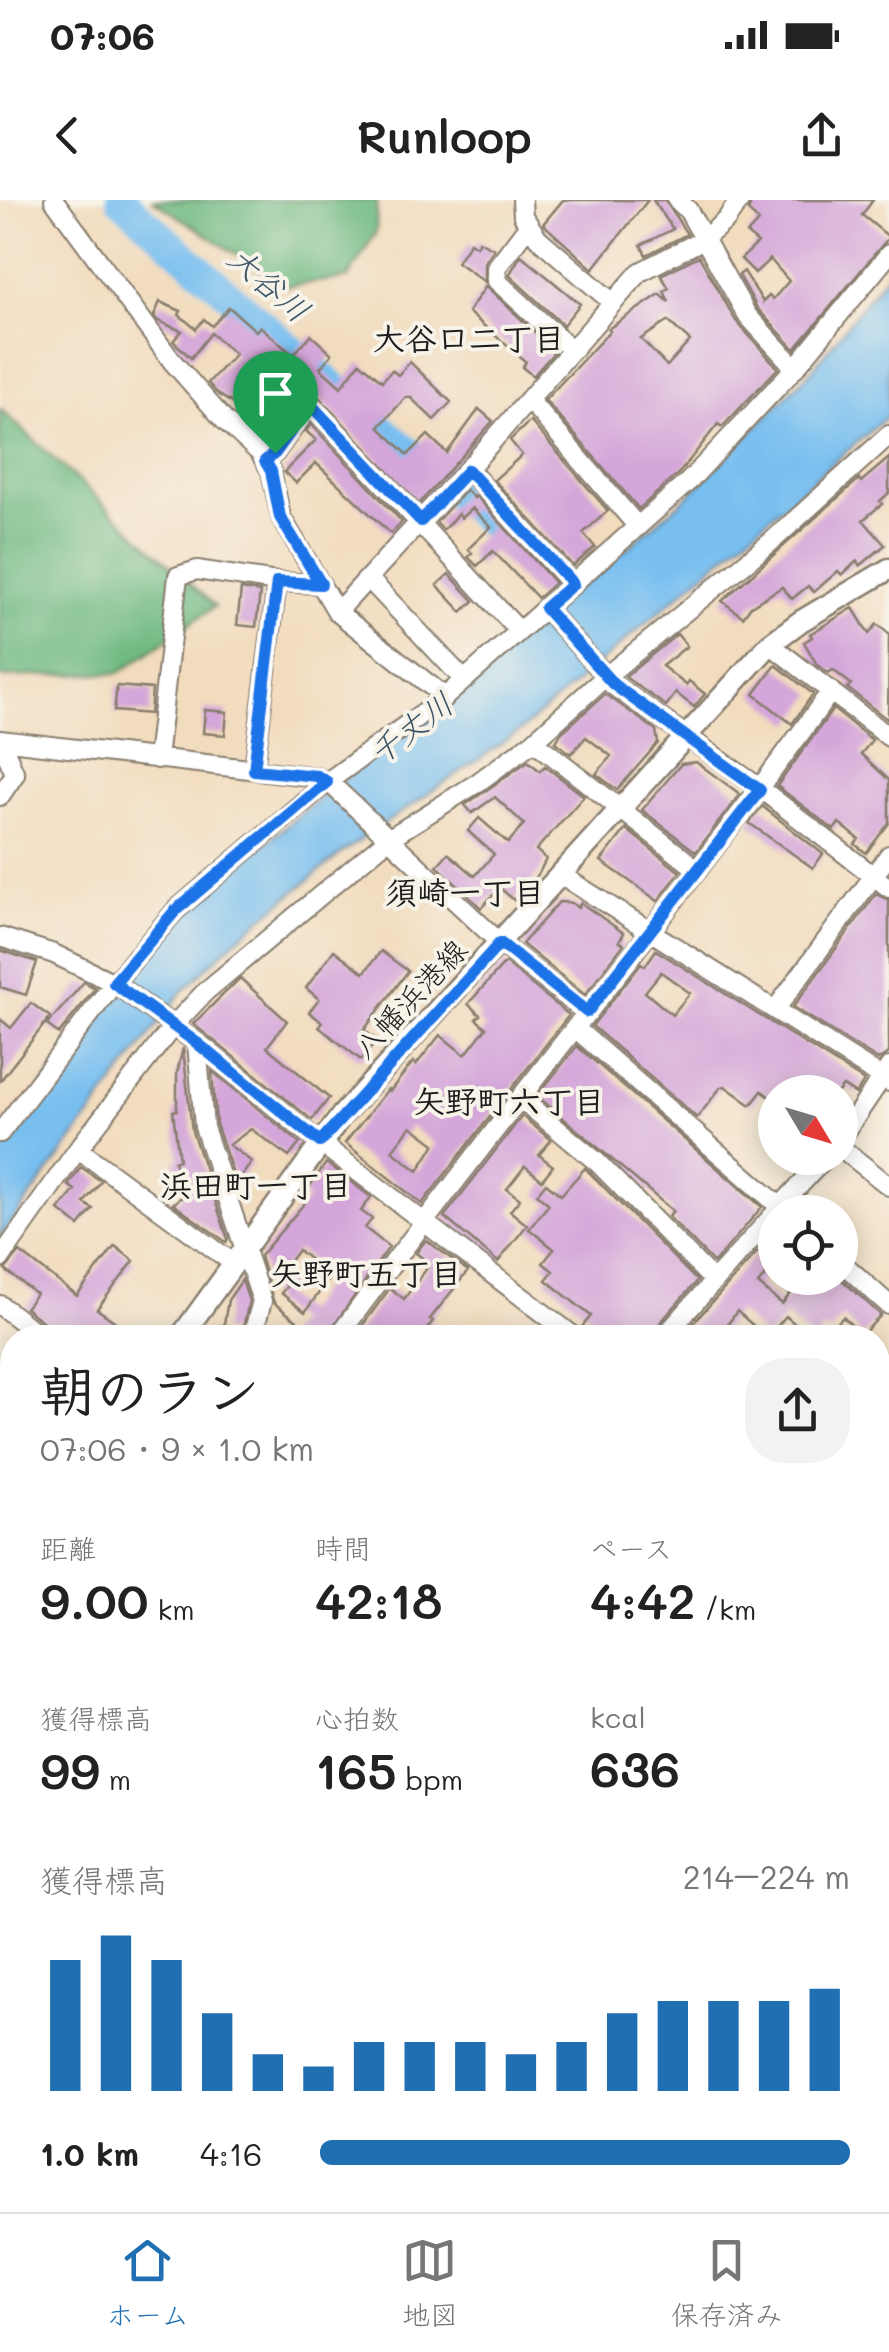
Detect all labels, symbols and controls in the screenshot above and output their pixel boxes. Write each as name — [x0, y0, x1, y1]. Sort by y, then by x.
text: 07:06 — [50, 10, 155, 60]
text: Runloop — [357, 106, 532, 164]
icon: back — [40, 108, 95, 163]
icon: share — [794, 108, 849, 163]
water label: 大谷川 — [220, 236, 320, 330]
district label: 大谷口二丁目 — [373, 316, 565, 358]
pin — [233, 351, 318, 454]
icon: arrive — [248, 366, 303, 421]
water label: 千丈川 — [359, 681, 461, 773]
district label: 須崎一丁目 — [385, 870, 545, 912]
street label: 八幡浜港線 — [343, 930, 475, 1066]
north arrow — [758, 1075, 858, 1175]
map controls — [758, 1075, 858, 1295]
district label: 矢野町六丁目 — [413, 1079, 605, 1121]
district label: 浜田町一丁目 — [160, 1163, 352, 1205]
button: locate — [758, 1195, 858, 1295]
district label: 矢野町五丁目 — [270, 1251, 462, 1293]
text: 朝のラン — [40, 1353, 260, 1425]
button: share — [745, 1358, 850, 1463]
text: 07:06 · 9 × 1.0 km — [40, 1427, 314, 1469]
text: 距離 — [40, 1530, 96, 1566]
text: 時間 — [315, 1530, 371, 1566]
text: ペース — [590, 1530, 672, 1566]
text: 9.00 — [40, 1567, 149, 1633]
text: 42:18 — [315, 1567, 443, 1633]
text: 4:42 — [590, 1567, 695, 1633]
text: km — [149, 1591, 195, 1627]
text: /km — [695, 1591, 756, 1627]
text: kcal — [590, 1699, 646, 1735]
text: 獲得標高 — [40, 1700, 152, 1736]
text: 心拍数 — [315, 1700, 399, 1736]
text: 636 — [590, 1735, 680, 1801]
text: 99 — [40, 1737, 100, 1803]
text: 165 — [315, 1737, 397, 1803]
text: m — [100, 1761, 131, 1797]
text: bpm — [397, 1761, 463, 1797]
text: 214–224 m — [683, 1855, 850, 1897]
text: 獲得標高 — [40, 1858, 168, 1900]
text: 1.0 km — [40, 2132, 139, 2174]
text: 4:16 — [200, 2132, 262, 2174]
tab: ホーム — [106, 2233, 189, 2333]
tab: 地図 — [402, 2233, 458, 2333]
tab: 保存済み — [671, 2233, 783, 2333]

